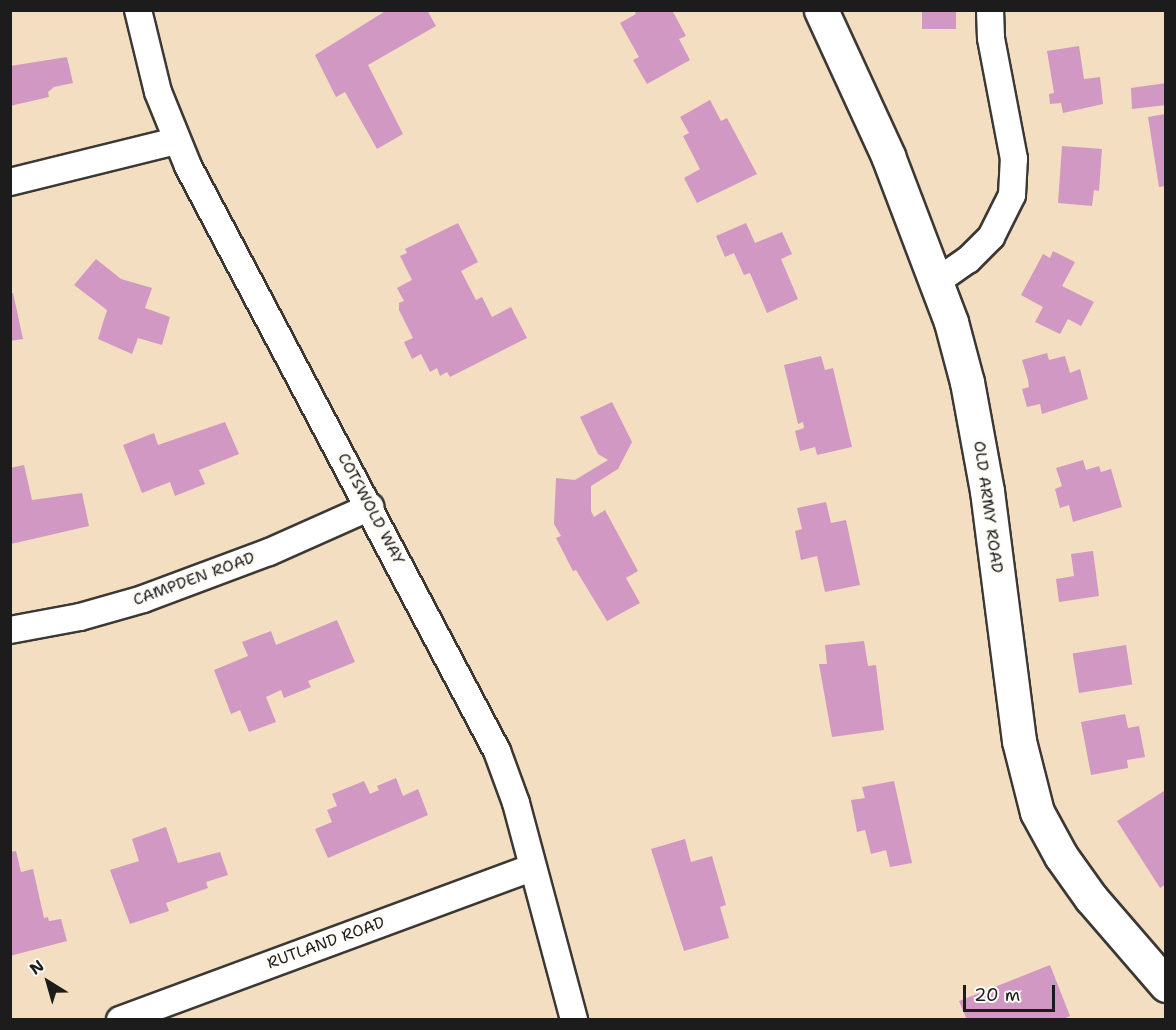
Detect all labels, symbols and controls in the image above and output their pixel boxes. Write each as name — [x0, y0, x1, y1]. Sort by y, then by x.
street label: OLD ARMY ROAD — [969, 440, 1007, 574]
street label: COTSWOLD WAY — [333, 450, 409, 568]
street label: CAMPDEN ROAD — [131, 548, 257, 610]
street label: RUTLAND ROAD — [265, 913, 387, 973]
north arrow — [18, 952, 78, 1012]
text: N — [25, 955, 48, 979]
scale bar — [966, 973, 1058, 1011]
text: 20 m — [974, 983, 1020, 1007]

